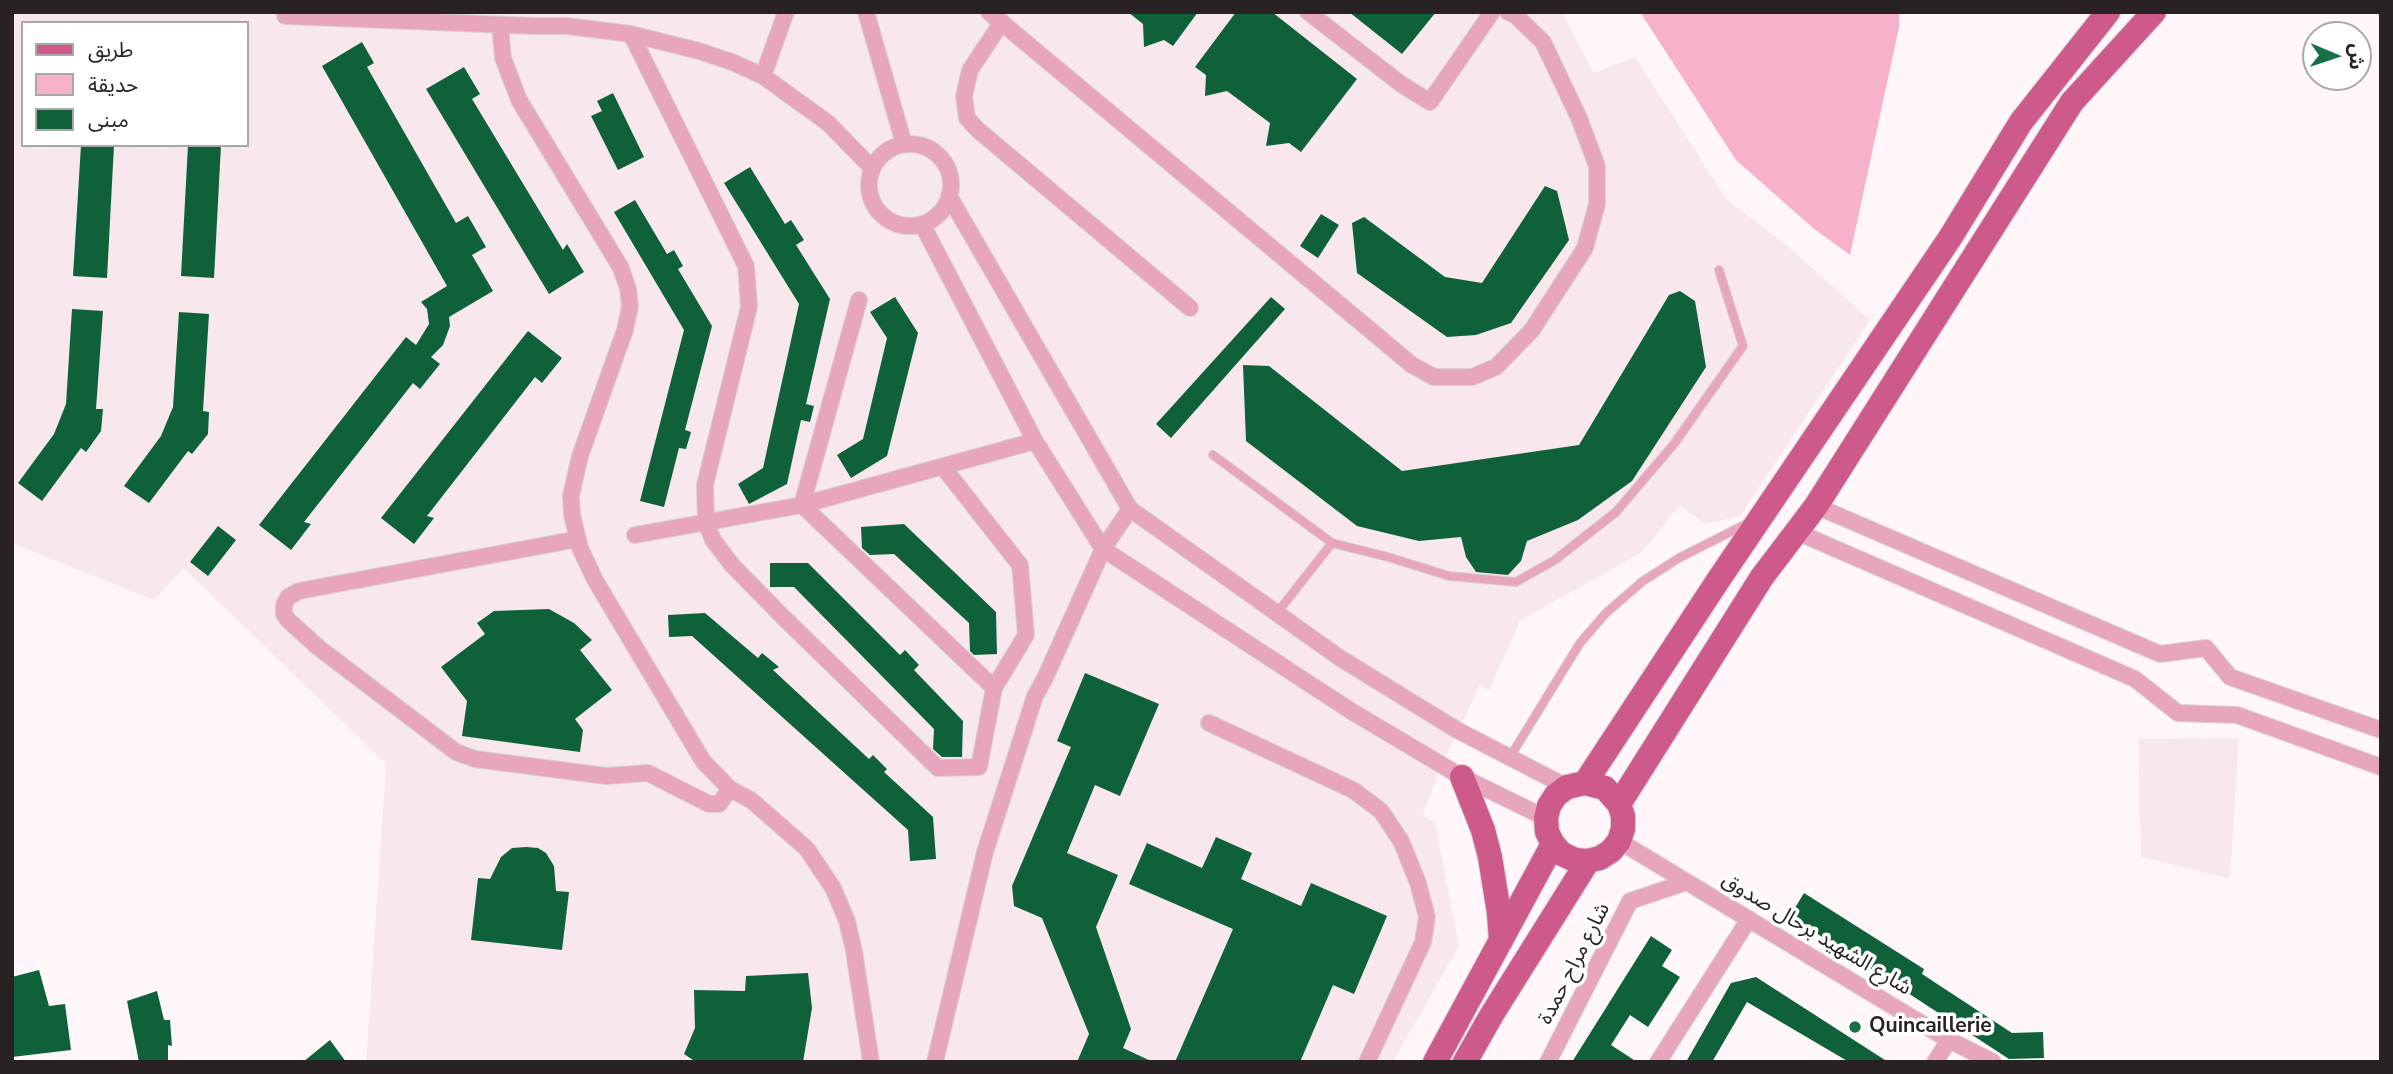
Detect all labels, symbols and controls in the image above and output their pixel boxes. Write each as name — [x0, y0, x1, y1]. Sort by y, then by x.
legend — [21, 21, 248, 147]
north arrow — [2302, 21, 2372, 91]
text: طريق — [88, 36, 133, 64]
text: ش — [2343, 43, 2369, 70]
text: حديقة — [88, 71, 138, 99]
text: مبنى — [88, 106, 129, 134]
street label: شارع الشهيد برحال صدوق — [1716, 868, 1916, 1002]
street label: شارع مراح حمدة — [1534, 899, 1616, 1029]
place label: Quincaillerie — [1869, 1014, 1992, 1040]
marker: Quincaillerie — [1847, 1019, 1863, 1035]

